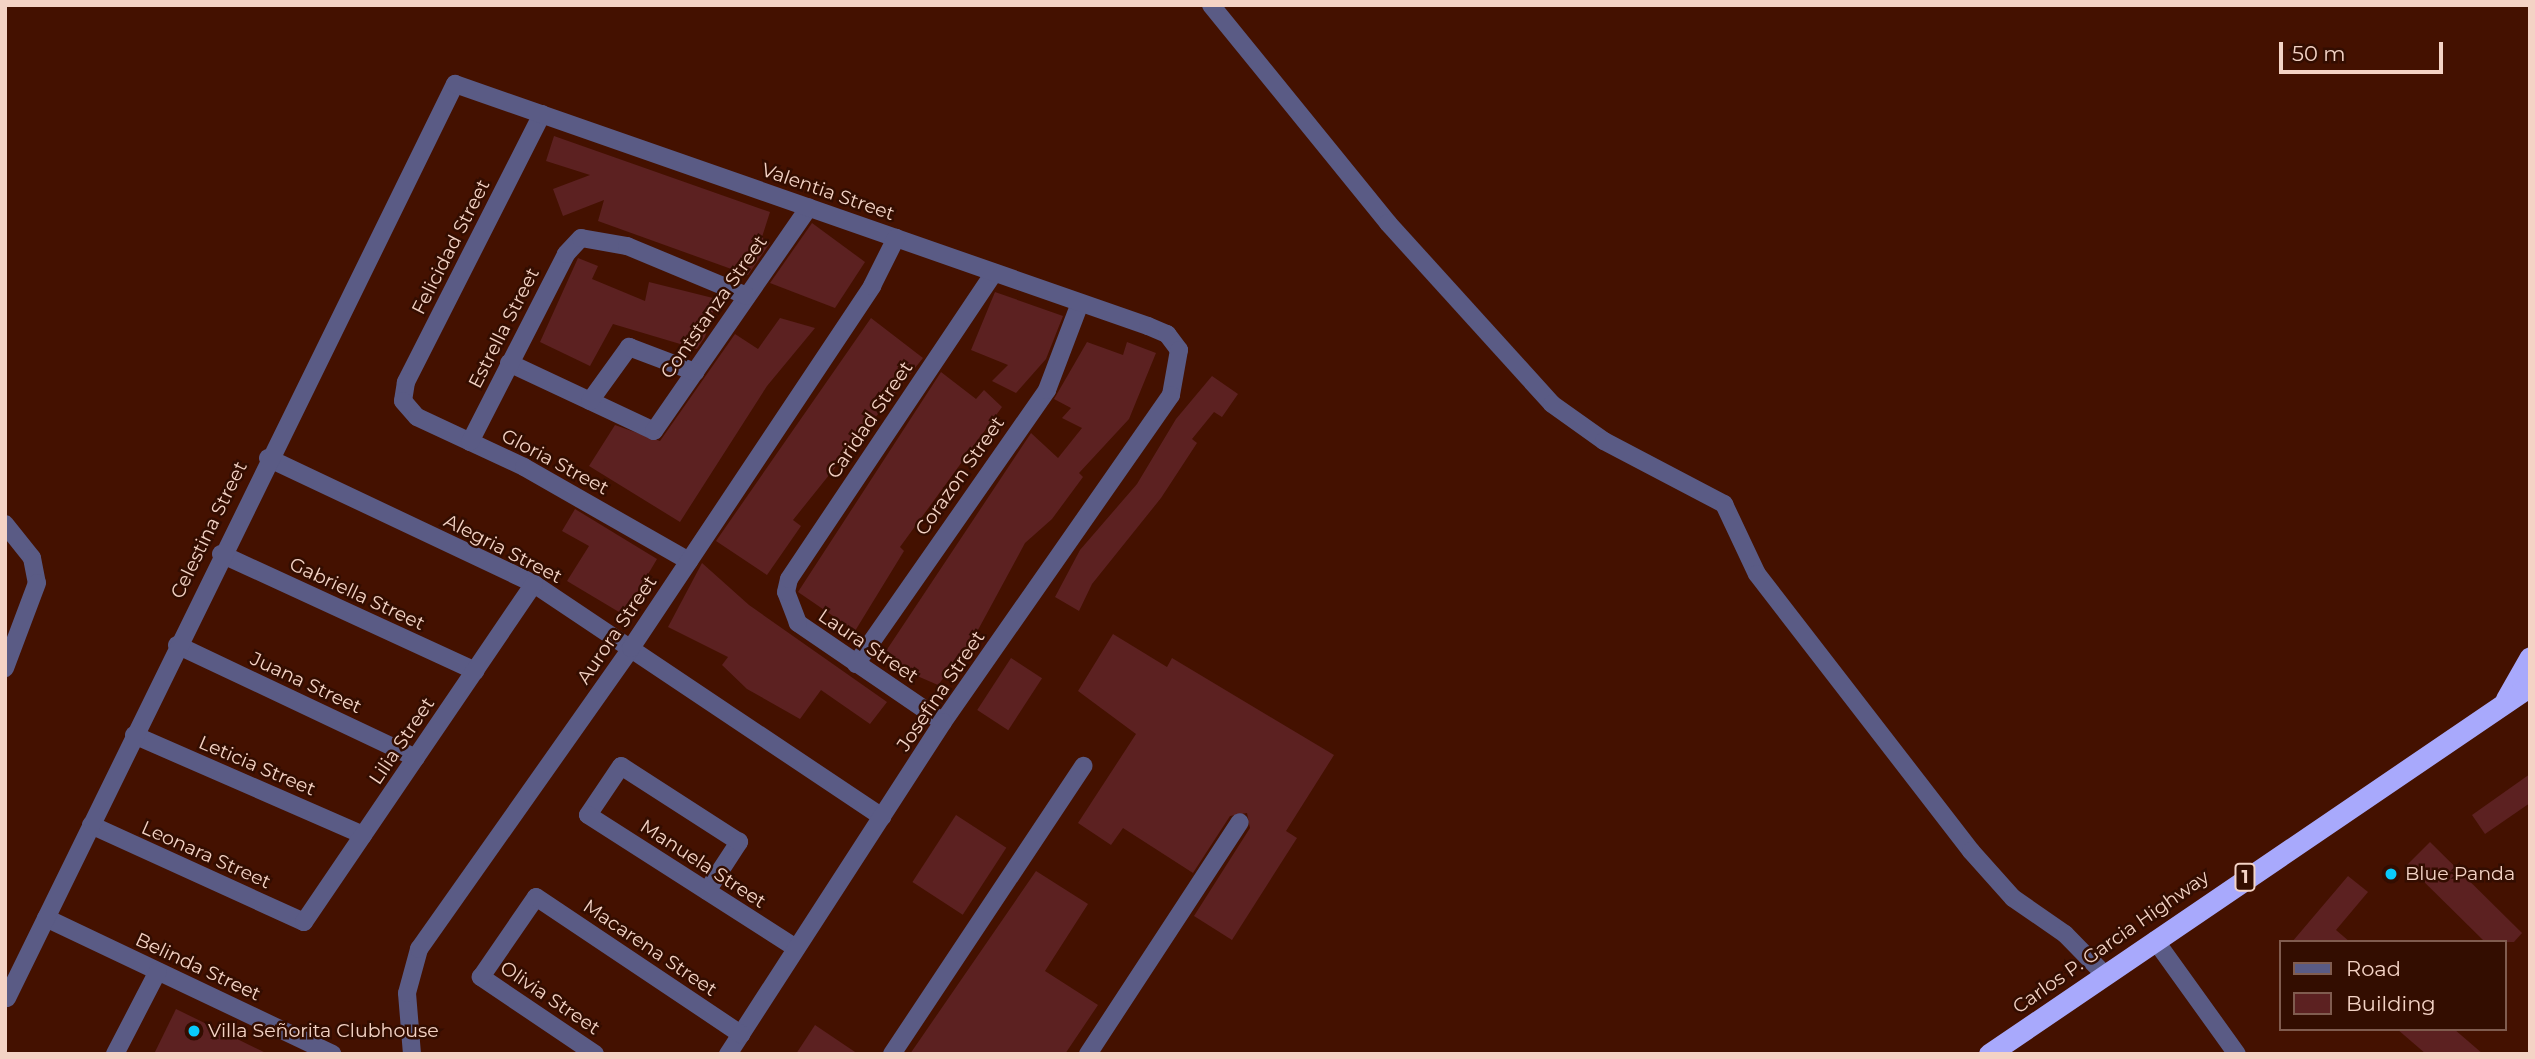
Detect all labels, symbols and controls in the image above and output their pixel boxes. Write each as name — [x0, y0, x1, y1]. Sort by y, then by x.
scale bar — [2283, 28, 2448, 72]
text: 50 m — [2292, 41, 2346, 66]
street label: Valentia Street — [758, 159, 898, 225]
street label: Felicidad Street — [407, 176, 495, 318]
street label: Contstanza Street — [656, 231, 772, 383]
street label: Estrella Street — [464, 264, 544, 392]
street label: Caridad Street — [822, 357, 918, 483]
street label: Corazon Street — [911, 412, 1009, 540]
street label: Gloria Street — [498, 424, 612, 500]
street label: Celestina Street — [166, 458, 252, 602]
street label: Alegria Street — [440, 509, 566, 589]
street label: Gabriella Street — [286, 553, 428, 635]
street label: Aurora Street — [572, 571, 662, 689]
street label: Laura Street — [814, 604, 922, 688]
street label: Josefina Street — [892, 626, 990, 756]
street label: Juana Street — [247, 647, 365, 719]
street label: Lilia Street — [365, 693, 439, 789]
street label: Leticia Street — [195, 731, 319, 801]
street label: Manuela Street — [636, 815, 770, 913]
street label: Leonara Street — [138, 816, 274, 894]
road number: 1 — [2233, 862, 2257, 892]
place label: Blue Panda — [2405, 863, 2515, 885]
street label: Carlos P. Garcia Highway — [2009, 865, 2213, 1019]
marker: Blue Panda — [2383, 866, 2399, 882]
street label: Macarena Street — [579, 895, 721, 1001]
street label: Belinda Street — [132, 928, 264, 1006]
legend — [2280, 940, 2507, 1031]
street label: Olivia Street — [496, 956, 604, 1040]
text: Road — [2346, 956, 2401, 981]
text: Building — [2346, 991, 2436, 1016]
place label: Villa Señorita Clubhouse — [208, 1020, 439, 1042]
marker: Villa Señorita Clubhouse — [186, 1023, 202, 1039]

